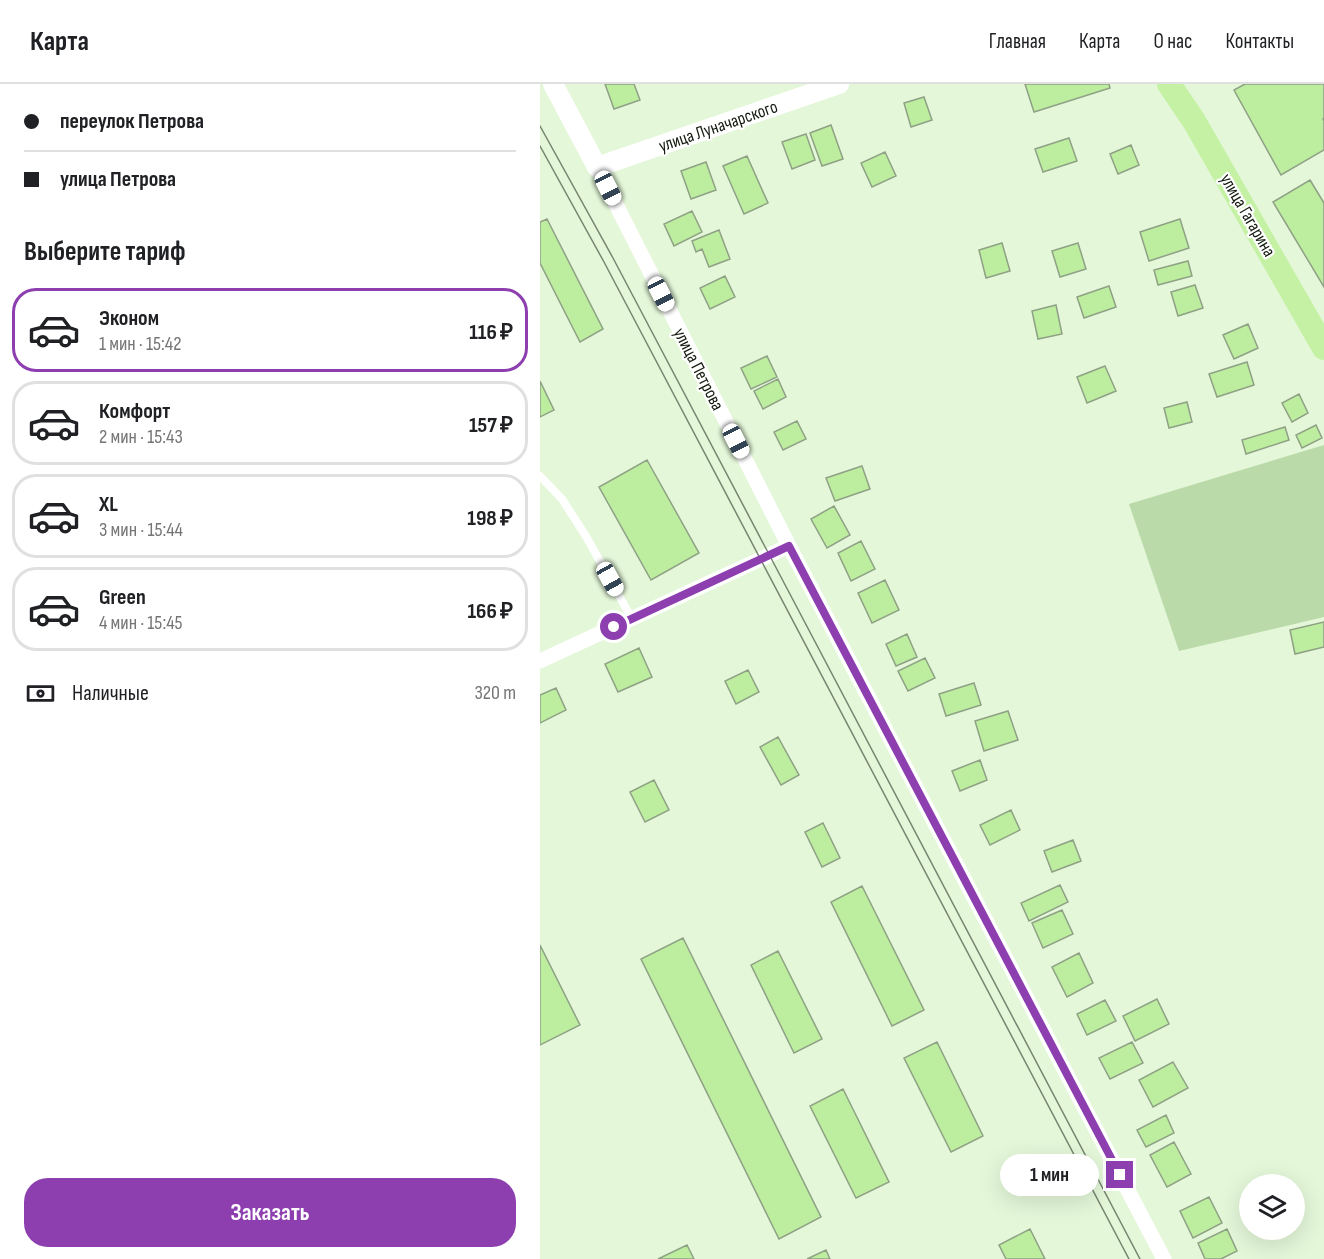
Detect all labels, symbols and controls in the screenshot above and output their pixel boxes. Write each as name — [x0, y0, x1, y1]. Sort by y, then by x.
text: Карта — [30, 25, 89, 58]
text: Главная — [989, 29, 1046, 54]
text: Карта — [1079, 29, 1120, 54]
text: О нас — [1153, 29, 1192, 54]
text: Контакты — [1225, 29, 1294, 54]
street label: улица Луначарского — [656, 96, 780, 157]
text: переулок Петрова — [60, 108, 204, 135]
text: улица Петрова — [60, 166, 176, 193]
car — [592, 168, 624, 208]
street label: улица Гагарина — [1215, 170, 1280, 261]
text: Выберите тариф — [24, 236, 186, 268]
car — [645, 274, 677, 314]
icon: car — [27, 303, 81, 357]
text: Эконом — [99, 305, 159, 332]
text: 116 ₽ — [469, 319, 513, 346]
street label: улица Петрова — [669, 325, 728, 414]
text: 1 мин · 15:42 — [99, 332, 182, 356]
icon: car — [27, 396, 81, 450]
text: Комфорт — [99, 398, 170, 425]
text: 157 ₽ — [469, 412, 513, 439]
car — [720, 421, 752, 461]
text: 2 мин · 15:43 — [99, 425, 183, 449]
icon: car — [27, 489, 81, 543]
text: XL — [99, 491, 118, 518]
text: 198 ₽ — [467, 505, 513, 532]
text: 3 мин · 15:44 — [99, 518, 183, 542]
car — [593, 559, 627, 599]
icon: car — [27, 582, 81, 636]
text: Green — [99, 584, 146, 611]
text: 166 ₽ — [467, 598, 513, 625]
text: 4 мин · 15:45 — [99, 611, 183, 635]
route start — [600, 613, 627, 640]
icon: cash — [24, 677, 57, 710]
text: Наличные — [72, 680, 149, 707]
text: 320 m — [474, 681, 516, 705]
callout: 1 мин — [1000, 1154, 1099, 1196]
route end — [1106, 1161, 1133, 1188]
text: 1 мин — [1030, 1163, 1069, 1187]
map controls — [1239, 1174, 1305, 1240]
button: layers — [1239, 1174, 1305, 1240]
button: Заказать — [24, 1178, 516, 1247]

